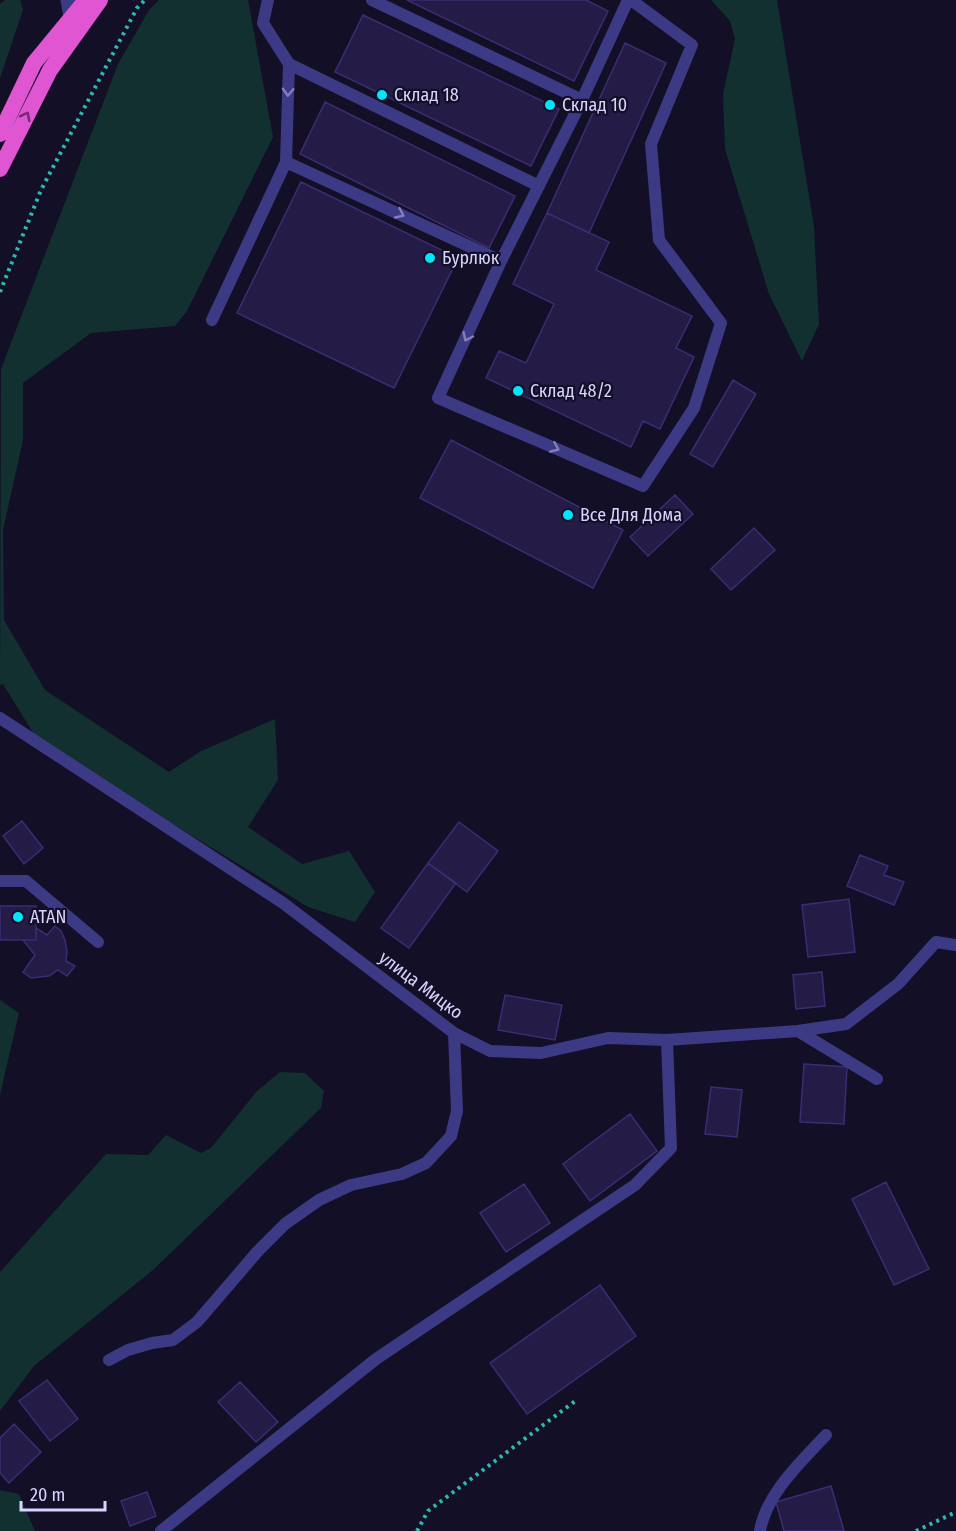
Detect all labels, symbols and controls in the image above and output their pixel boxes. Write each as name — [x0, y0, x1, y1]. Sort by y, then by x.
place label: Склад 18 — [394, 84, 459, 106]
one-way arrow — [282, 87, 295, 96]
marker: Склад 18 — [375, 88, 389, 102]
place label: Склад 10 — [562, 94, 627, 116]
marker: Склад 10 — [543, 98, 557, 112]
one-way arrow — [18, 112, 30, 123]
one-way arrow — [393, 207, 404, 219]
place label: Бурлюк — [442, 247, 500, 269]
marker: Бурлюк — [423, 251, 437, 265]
one-way arrow — [462, 330, 474, 341]
place label: Склад 48/2 — [530, 380, 612, 402]
marker: Склад 48/2 — [511, 384, 525, 398]
one-way arrow — [548, 441, 559, 453]
place label: Все Для Дома — [580, 504, 682, 526]
marker: Все Для Дома — [561, 508, 575, 522]
place label: ATAN — [30, 906, 66, 928]
marker: ATAN — [11, 910, 25, 924]
street label: улица Мицко — [375, 946, 467, 1024]
scale bar — [21, 1474, 105, 1512]
text: 20 m — [30, 1484, 65, 1506]

